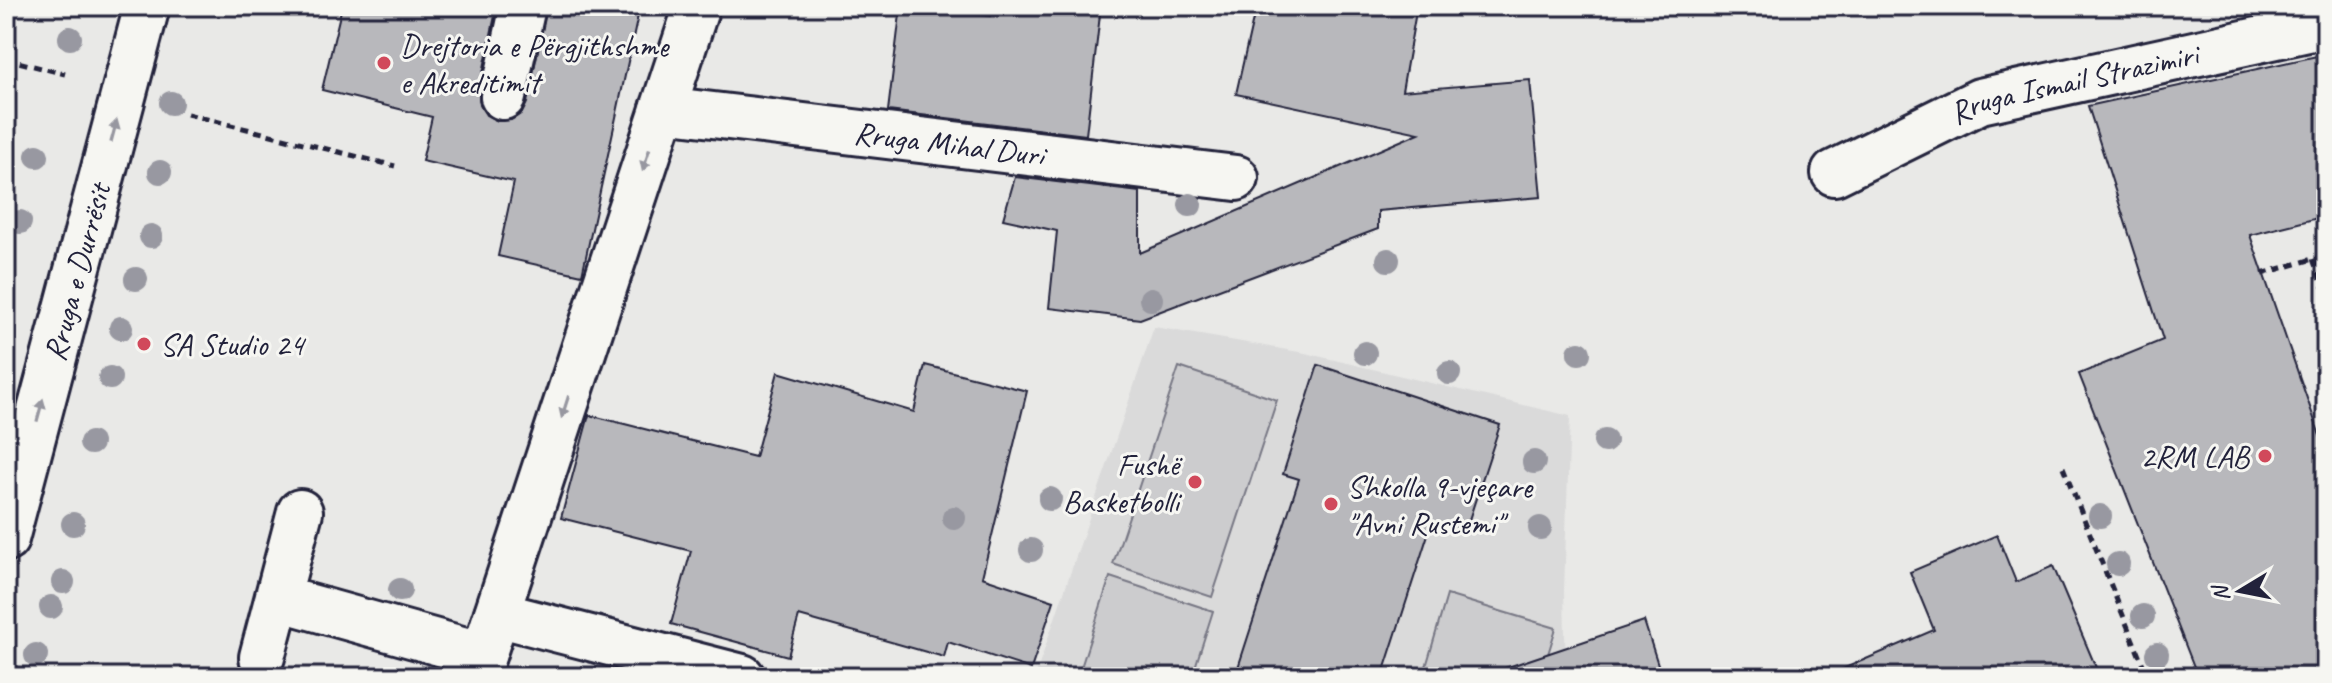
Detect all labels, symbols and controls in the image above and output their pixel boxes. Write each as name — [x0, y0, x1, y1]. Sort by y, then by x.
place label: Drejtoria e Përgjithshme e Akreditimit — [400, 25, 671, 103]
street label: Rruga Ismail Strazimiri — [1942, 32, 2205, 133]
marker: Drejtoria e Përgjithshme e Akreditimit — [375, 54, 393, 72]
street label: Rruga Mihal Duri — [852, 112, 1050, 176]
one-way arrow — [108, 119, 120, 144]
one-way arrow — [639, 148, 652, 172]
street label: Rruga e Durrësit — [34, 176, 121, 365]
place label: SA Studio 24 — [160, 324, 307, 365]
marker: SA Studio 24 — [135, 335, 153, 353]
one-way arrow — [558, 395, 570, 419]
one-way arrow — [35, 397, 47, 422]
place label: 2RM LAB — [2140, 436, 2251, 477]
place label: Fushë Basketbolli — [1063, 444, 1184, 522]
marker: 2RM LAB — [2256, 447, 2274, 465]
place label: Shkolla 9-vjeçare "Avni Rustemi" — [1347, 466, 1535, 544]
marker: Fushë Basketbolli — [1186, 473, 1204, 491]
marker: Shkolla 9-vjeçare "Avni Rustemi" — [1322, 495, 1340, 513]
north arrow — [2200, 551, 2280, 631]
text: N — [2206, 582, 2236, 603]

